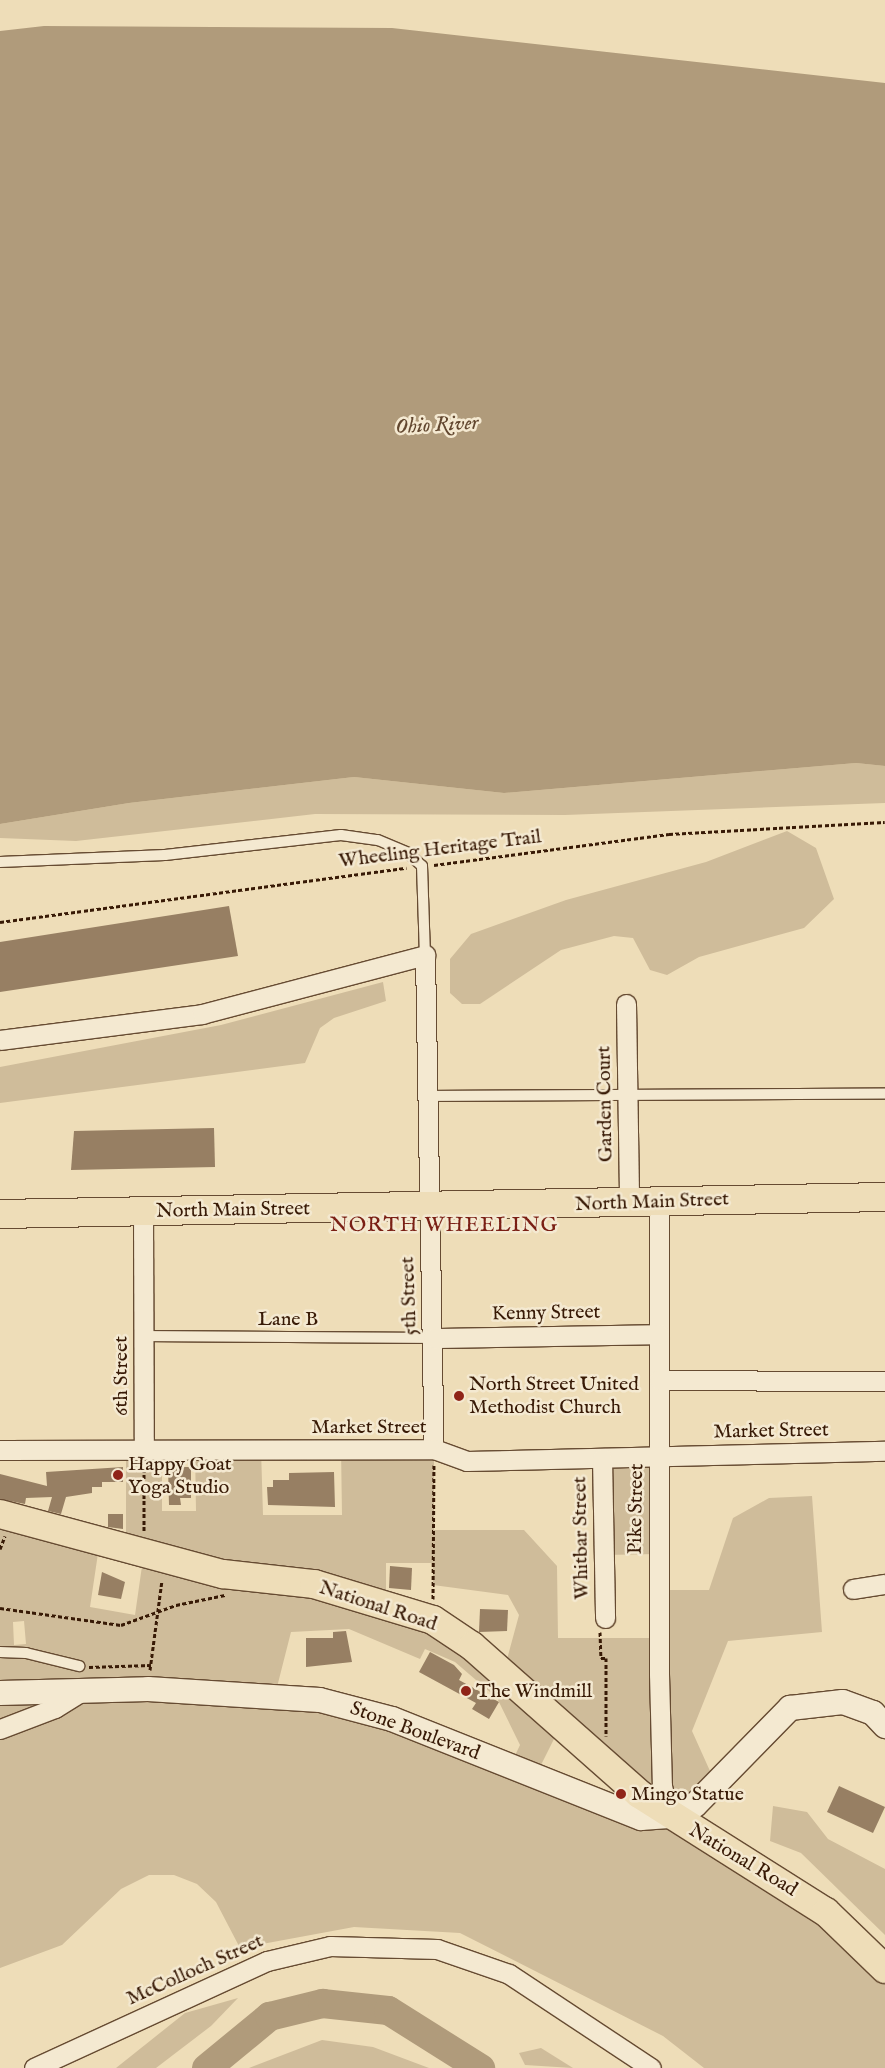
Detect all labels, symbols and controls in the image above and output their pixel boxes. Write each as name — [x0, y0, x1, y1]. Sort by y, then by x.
water label: Ohio River — [395, 411, 479, 441]
street label: Wheeling Heritage Trail — [337, 825, 543, 873]
street label: Garden Court — [592, 1046, 618, 1162]
street label: North Main Street — [575, 1187, 729, 1217]
street label: North Main Street — [156, 1197, 310, 1223]
district label: NORTH WHEELING — [328, 1213, 560, 1239]
street label: 5th Street — [396, 1256, 422, 1336]
street label: Kenny Street — [491, 1300, 601, 1326]
street label: Lane B — [258, 1307, 318, 1331]
street label: 6th Street — [109, 1336, 133, 1416]
place label: North Street United Methodist Church — [469, 1372, 639, 1419]
marker: North Street United Methodist Church — [453, 1390, 465, 1402]
street label: Market Street — [311, 1415, 427, 1439]
street label: Market Street — [713, 1418, 829, 1444]
place label: Happy Goat Yoga Studio — [128, 1452, 232, 1499]
street label: Pike Street — [623, 1463, 649, 1555]
marker: Happy Goat Yoga Studio — [112, 1469, 124, 1481]
street label: Whitbar Street — [568, 1476, 594, 1600]
street label: National Road — [316, 1576, 440, 1636]
place label: The Windmill — [476, 1679, 592, 1703]
marker: The Windmill — [460, 1685, 472, 1697]
street label: Stone Boulevard — [347, 1696, 483, 1766]
place label: Mingo Statue — [631, 1782, 744, 1806]
marker: Mingo Statue — [615, 1788, 627, 1800]
street label: National Road — [684, 1818, 802, 1902]
street label: McColloch Street — [123, 1929, 267, 2011]

